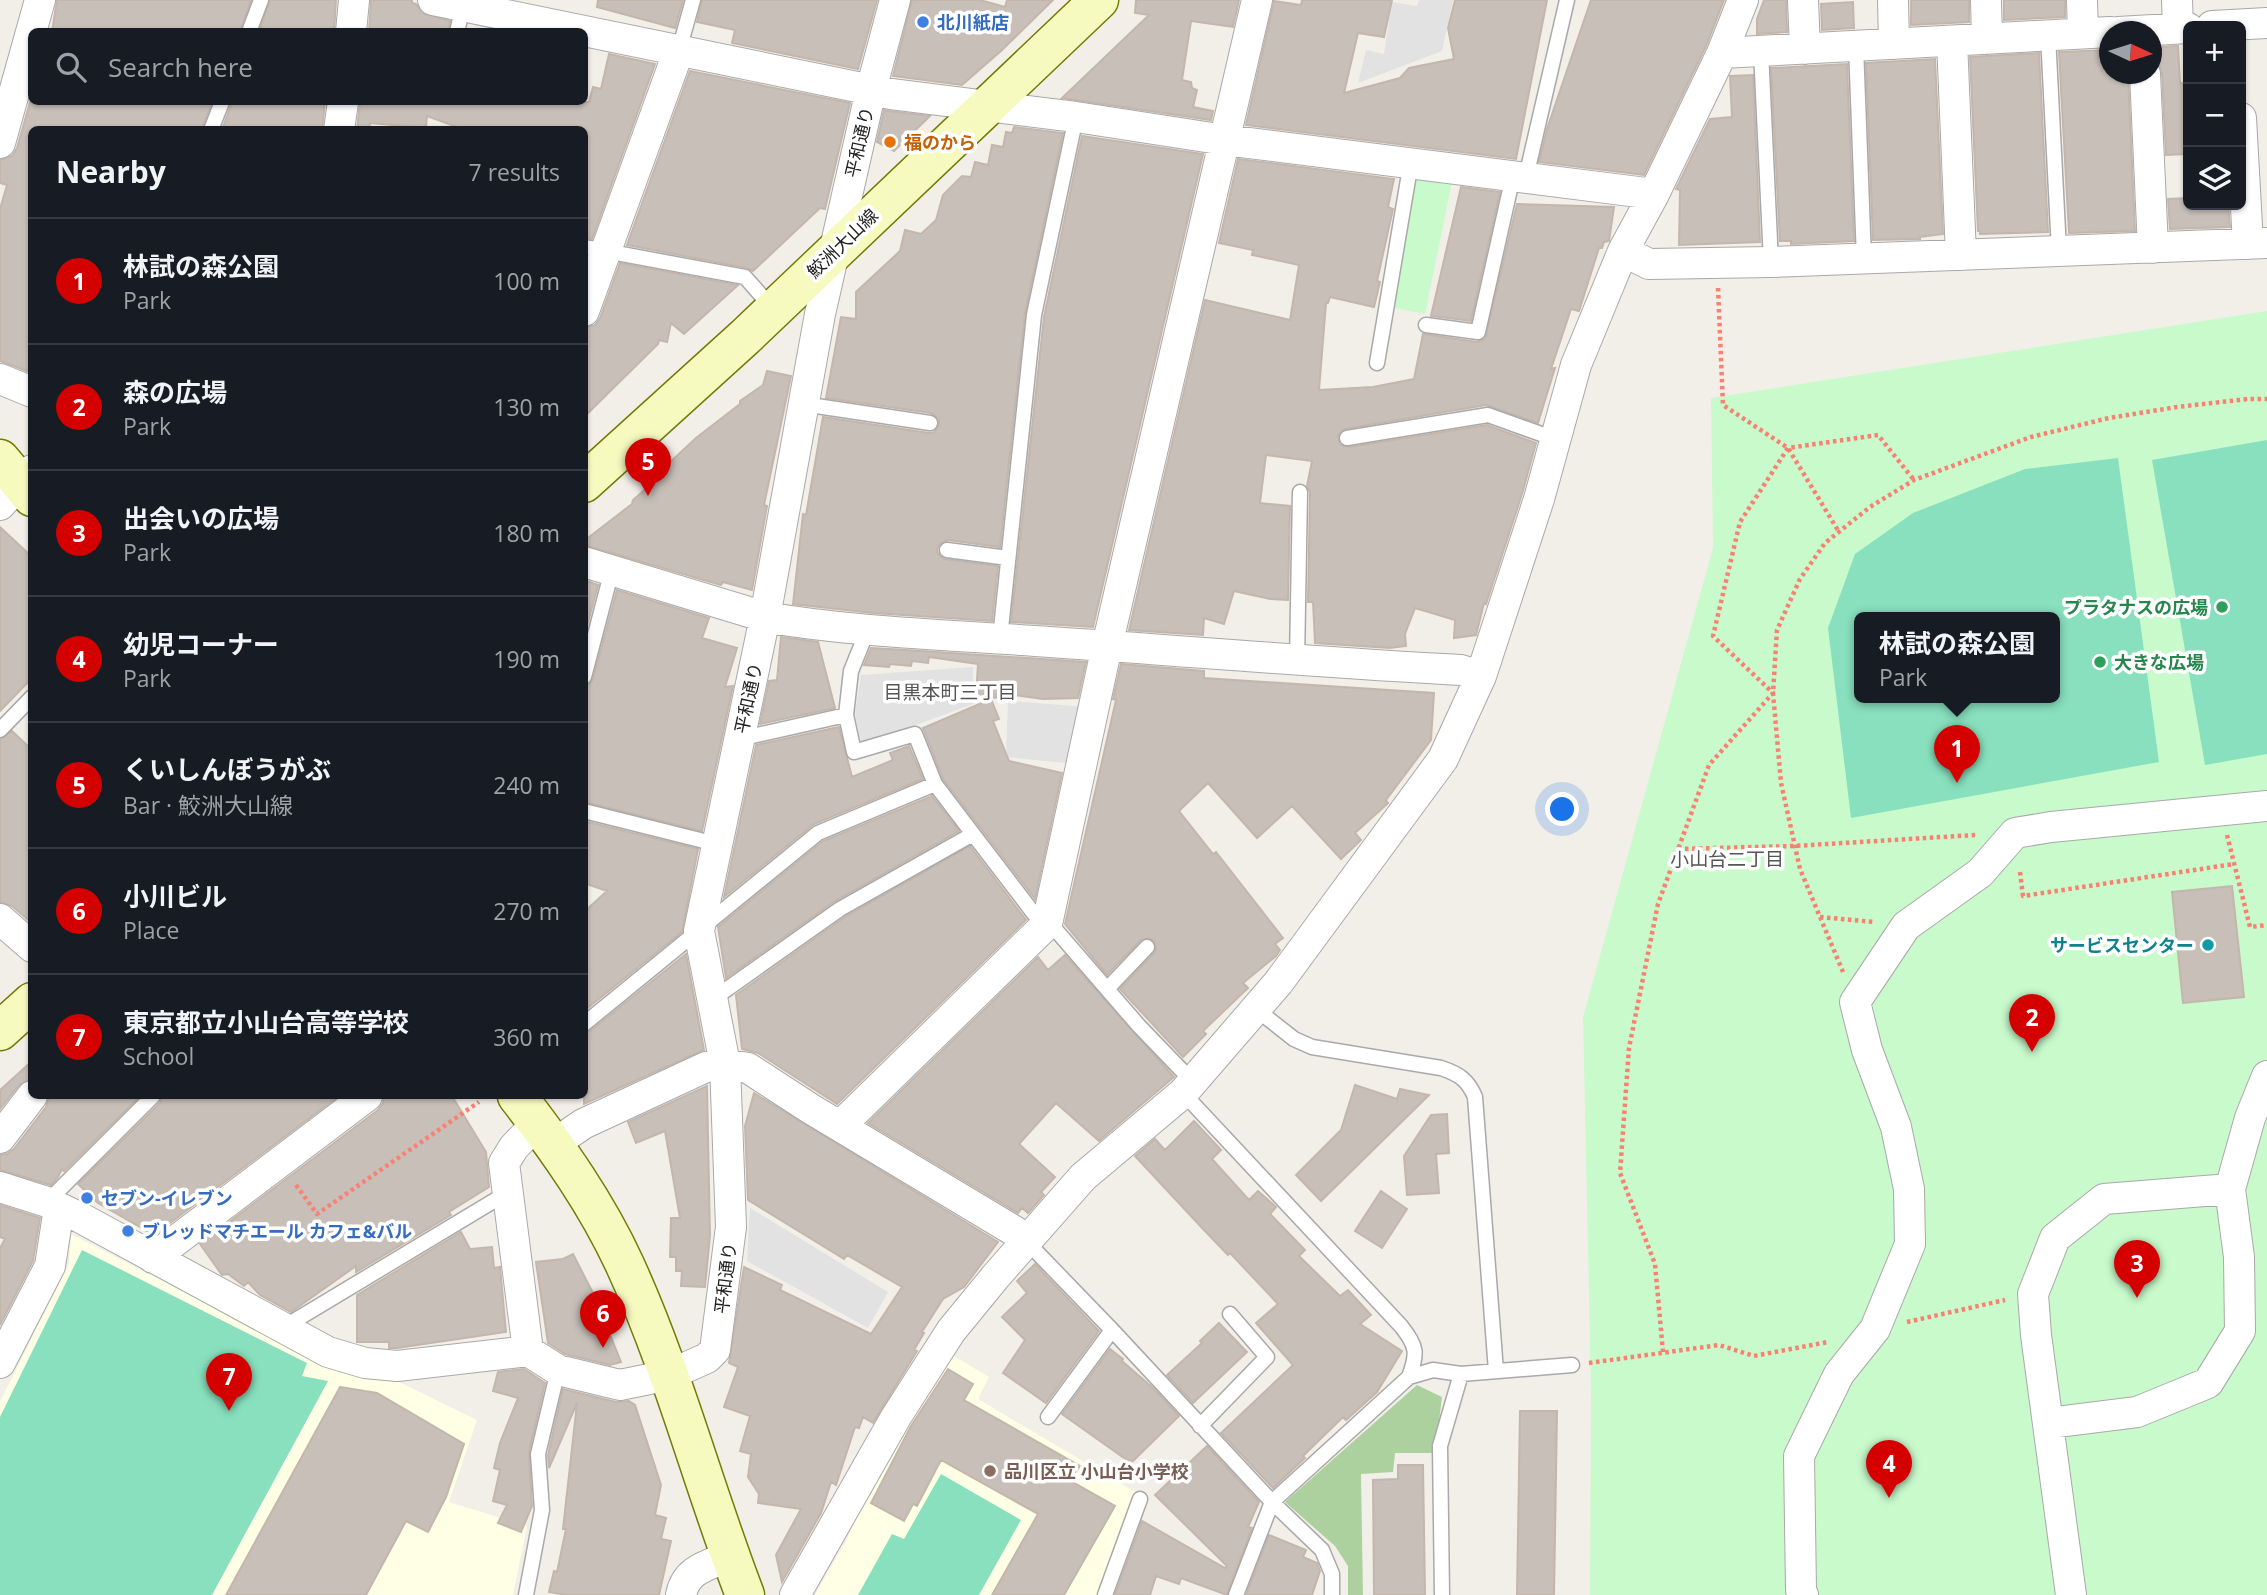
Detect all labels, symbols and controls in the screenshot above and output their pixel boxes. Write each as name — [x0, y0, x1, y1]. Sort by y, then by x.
place label: 北川紙店 — [937, 10, 1009, 34]
marker: 北川紙店 — [915, 14, 931, 30]
north arrow — [2099, 21, 2162, 84]
map controls — [2183, 21, 2246, 210]
button: + — [2183, 21, 2246, 84]
search box — [28, 28, 588, 105]
icon: search — [52, 48, 90, 86]
text: Search here — [108, 49, 253, 85]
button: − — [2183, 84, 2246, 147]
street label: 平和通り — [839, 104, 879, 180]
place label: 福のから — [904, 130, 976, 154]
marker: 福のから — [882, 134, 898, 150]
button: layers — [2183, 147, 2246, 210]
text: Nearby — [56, 151, 166, 192]
text: 7 results — [469, 156, 560, 188]
street label: 鮫洲大山線 — [801, 203, 883, 283]
text: 林試の森公園 — [123, 248, 279, 284]
text: 1 — [72, 265, 86, 297]
text: 100 m — [493, 265, 560, 297]
text: Park — [123, 284, 171, 316]
text: 森の広場 — [123, 374, 227, 410]
text: 2 — [72, 391, 86, 423]
text: 130 m — [493, 391, 560, 423]
text: Park — [123, 410, 171, 442]
pin: 5 — [625, 438, 671, 496]
text: 出会いの広場 — [123, 500, 279, 536]
text: 3 — [72, 517, 86, 549]
text: 180 m — [493, 517, 560, 549]
text: Park — [123, 536, 171, 568]
place label: プラタナスの広場 — [2064, 595, 2208, 619]
marker: プラタナスの広場 — [2214, 599, 2230, 615]
popup — [1854, 612, 2060, 703]
text: 林試の森公園 — [1879, 625, 2035, 661]
text: 幼児コーナー — [123, 626, 279, 662]
text: 4 — [72, 643, 86, 675]
text: 190 m — [493, 643, 560, 675]
place label: 大きな広場 — [2114, 650, 2204, 674]
marker: 大きな広場 — [2092, 654, 2108, 670]
street label: 平和通り — [729, 660, 767, 736]
text: Park — [1879, 661, 1927, 693]
text: Park — [123, 662, 171, 694]
district label: 目黒本町三丁目 — [883, 679, 1017, 705]
pin: 1 — [1934, 725, 1980, 783]
text: くいしんぼうがぶ — [123, 751, 331, 787]
text: 5 — [72, 769, 86, 801]
text: 240 m — [493, 769, 560, 801]
text: Bar · 鮫洲大山線 — [123, 789, 293, 821]
your location — [1545, 792, 1579, 826]
district label: 小山台二丁目 — [1670, 846, 1784, 872]
text: 小川ビル — [123, 878, 227, 914]
text: 6 — [72, 895, 86, 927]
text: 270 m — [493, 895, 560, 927]
text: Place — [123, 914, 179, 946]
place label: サービスセンター — [2050, 933, 2194, 957]
marker: サービスセンター — [2200, 937, 2216, 953]
pin: 2 — [2009, 994, 2055, 1052]
text: 東京都立小山台高等学校 — [123, 1004, 409, 1040]
text: 7 — [72, 1021, 86, 1053]
text: 360 m — [493, 1021, 560, 1053]
text: School — [123, 1040, 194, 1072]
place label: セブン-イレブン — [101, 1186, 233, 1210]
marker: セブン-イレブン — [79, 1190, 95, 1206]
place label: ブレッドマチエール カフェ&バル — [142, 1219, 412, 1243]
marker: ブレッドマチエール カフェ&バル — [120, 1223, 136, 1239]
pin: 3 — [2114, 1240, 2160, 1298]
street label: 平和通り — [709, 1241, 741, 1315]
pin: 6 — [580, 1290, 626, 1348]
pin: 7 — [206, 1353, 252, 1411]
pin: 4 — [1866, 1440, 1912, 1498]
place label: 品川区立 小山台小学校 — [1004, 1459, 1189, 1483]
marker: 品川区立 小山台小学校 — [982, 1463, 998, 1479]

